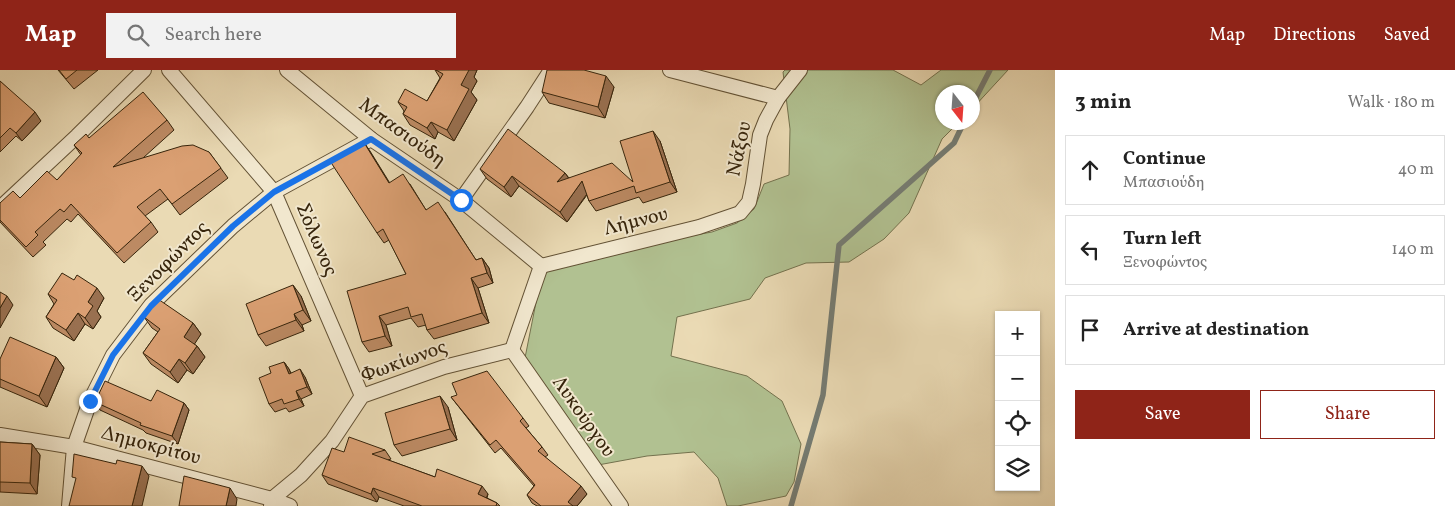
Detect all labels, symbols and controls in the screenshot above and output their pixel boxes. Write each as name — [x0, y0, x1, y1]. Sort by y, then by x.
search box — [106, 13, 456, 58]
text: Map — [25, 18, 76, 52]
icon: search — [124, 21, 152, 49]
text: Search here — [164, 22, 262, 48]
text: Map — [1209, 23, 1245, 48]
text: Directions — [1273, 23, 1356, 48]
text: Saved — [1384, 23, 1430, 48]
north arrow — [935, 85, 980, 130]
text: 3 min — [1075, 88, 1131, 117]
street label: Μπασιούδη — [352, 92, 452, 174]
text: Walk · 180 m — [1348, 92, 1435, 114]
street label: Νάξου — [721, 119, 759, 179]
text: Continue — [1123, 146, 1206, 172]
icon: ahead — [1076, 156, 1104, 184]
text: 40 m — [1398, 159, 1434, 181]
text: Μπασιούδη — [1123, 172, 1205, 194]
route start — [450, 189, 473, 212]
street label: Σόλωνος — [288, 199, 344, 281]
street label: Λήμνου — [601, 201, 671, 243]
street label: Ξενοφώντος — [122, 215, 216, 309]
text: Turn left — [1123, 226, 1202, 252]
icon: left — [1076, 236, 1104, 264]
text: 140 m — [1392, 239, 1434, 261]
text: Ξενοφώντος — [1123, 252, 1207, 274]
map controls — [995, 311, 1040, 491]
button: + — [995, 311, 1040, 356]
icon: arrive — [1076, 316, 1104, 344]
text: Arrive at destination — [1123, 317, 1309, 343]
street label: Φωκίωνος — [357, 333, 451, 391]
button: − — [995, 356, 1040, 401]
street label: Λυκούργου — [545, 371, 621, 463]
route end — [79, 390, 102, 413]
button: Save — [1075, 390, 1250, 439]
button: Share — [1260, 390, 1435, 439]
button: locate — [995, 401, 1040, 446]
street label: Δημοκρίτου — [98, 419, 204, 473]
button: layers — [995, 446, 1040, 491]

